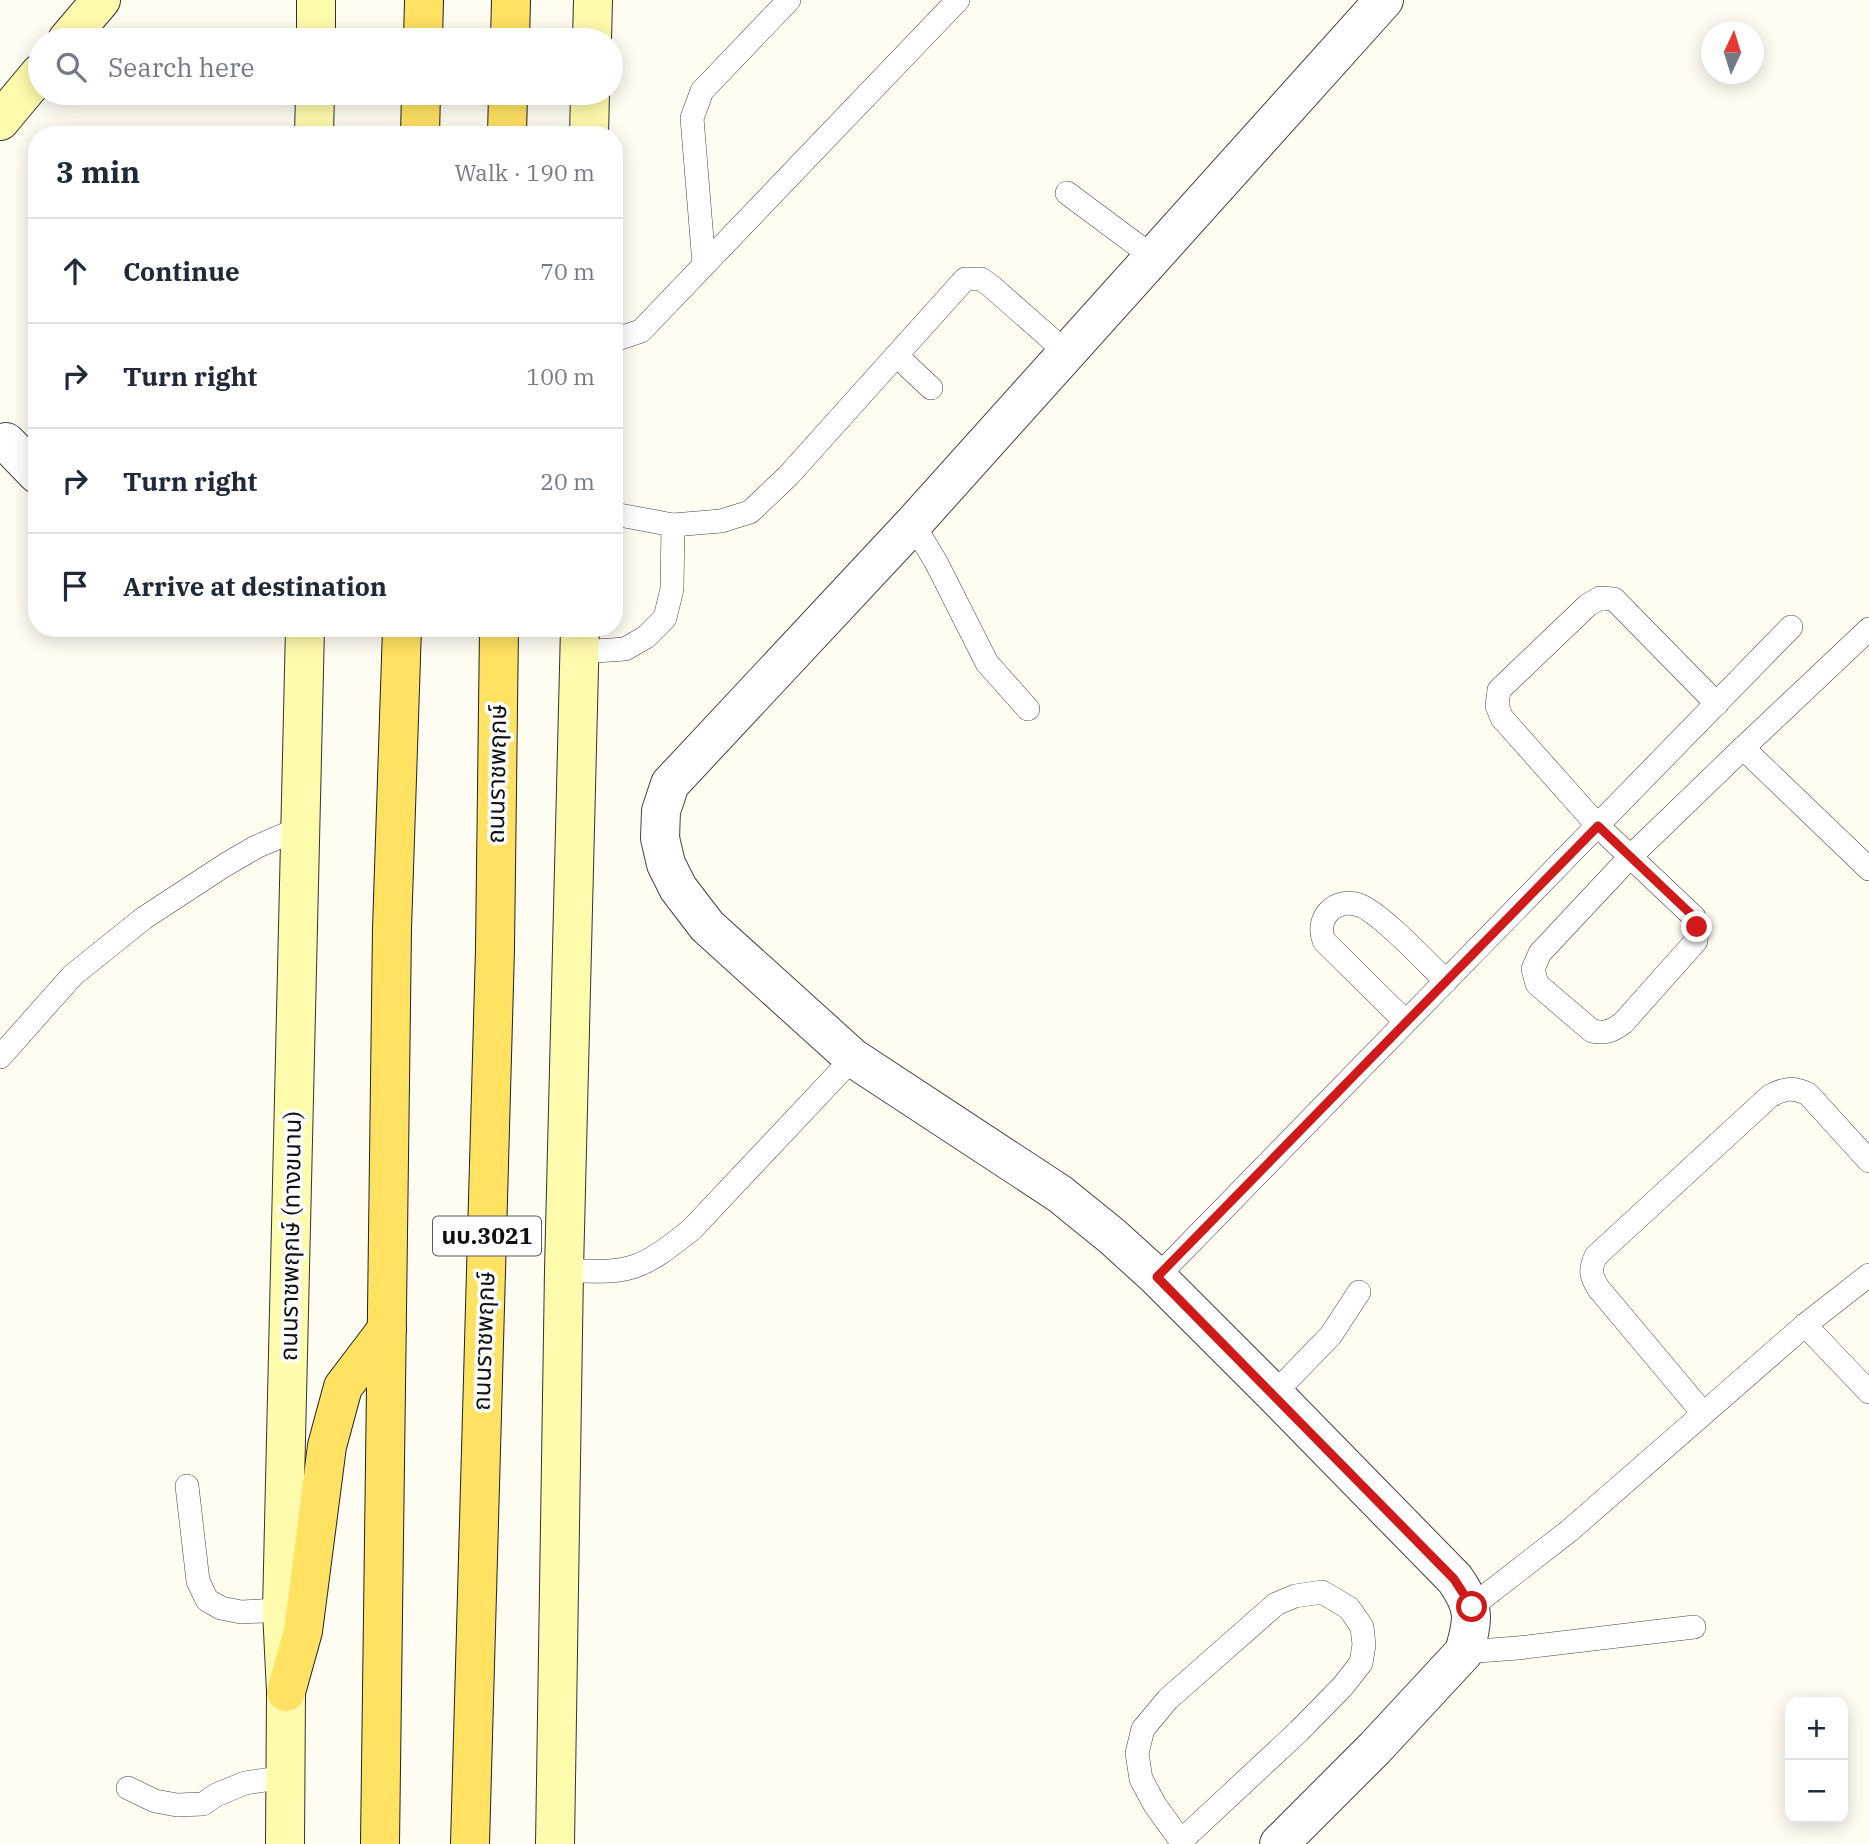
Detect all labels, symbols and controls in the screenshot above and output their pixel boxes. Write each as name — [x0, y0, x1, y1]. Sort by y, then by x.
north arrow — [1701, 21, 1764, 84]
search box — [28, 28, 623, 105]
icon: search — [52, 48, 90, 86]
text: Search here — [108, 50, 254, 84]
text: 3 min — [56, 152, 140, 191]
text: Walk · 190 m — [454, 157, 595, 187]
icon: ahead — [56, 252, 94, 290]
text: Continue — [123, 254, 240, 288]
text: 70 m — [540, 256, 595, 286]
icon: right — [56, 357, 94, 395]
text: Turn right — [123, 359, 257, 393]
text: 100 m — [526, 361, 595, 391]
icon: right — [56, 462, 94, 500]
text: Turn right — [123, 464, 257, 498]
text: 20 m — [540, 466, 595, 496]
icon: arrive — [56, 567, 94, 605]
text: Arrive at destination — [123, 569, 387, 603]
street label: ถนนราชพฤกษ์ — [479, 704, 513, 844]
route end — [1681, 911, 1712, 942]
street label: ถนนราชพฤกษ์ (ทางขนาน) — [272, 1111, 308, 1361]
road number: นบ.3021 — [433, 1217, 541, 1256]
street label: ถนนราชพฤกษ์ — [465, 1271, 501, 1411]
route start — [1456, 1591, 1487, 1622]
map controls — [1785, 1697, 1848, 1823]
button: + — [1785, 1697, 1848, 1760]
button: − — [1785, 1760, 1848, 1823]

